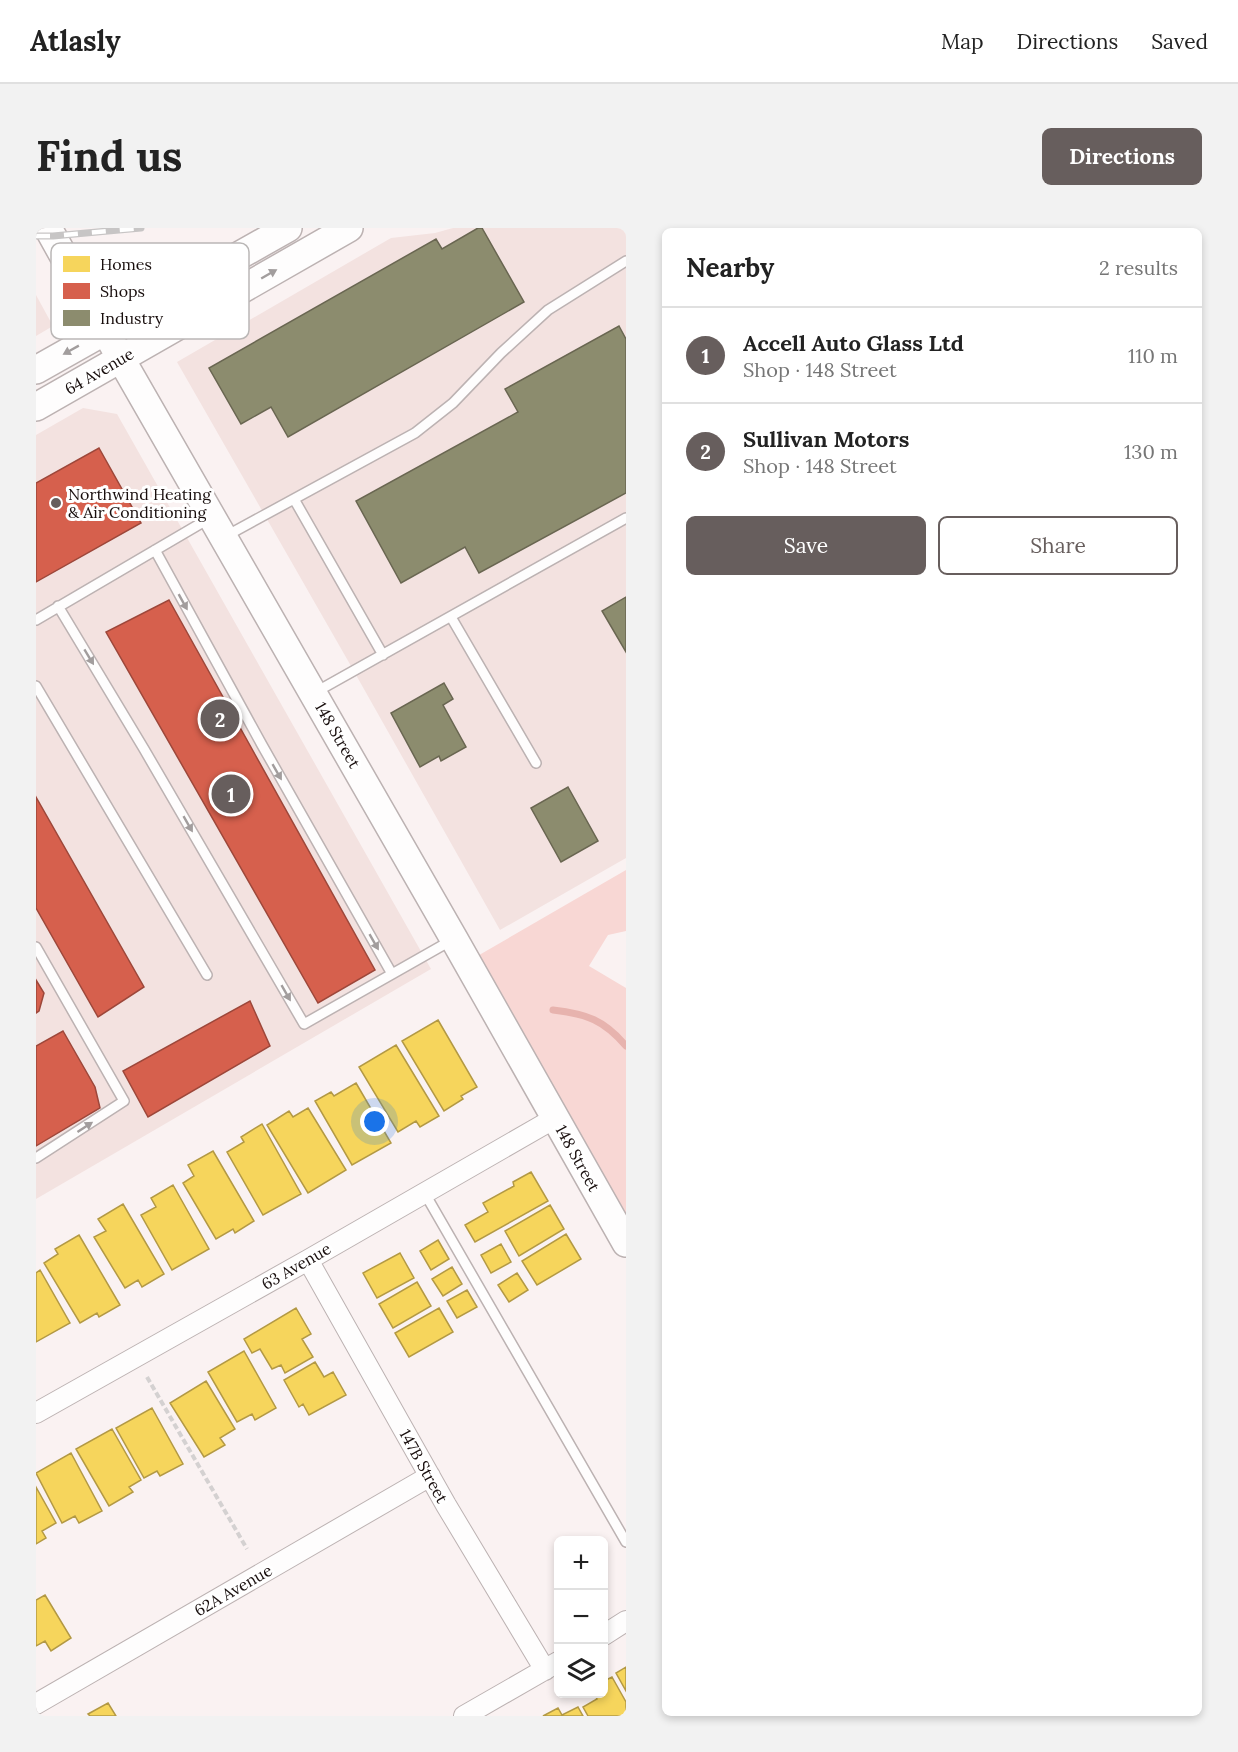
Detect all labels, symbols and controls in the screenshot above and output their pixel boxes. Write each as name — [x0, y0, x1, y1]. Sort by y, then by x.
text: Atlasly — [30, 23, 121, 59]
text: Map — [941, 28, 984, 55]
text: Directions — [1017, 28, 1118, 55]
text: Saved — [1151, 28, 1208, 55]
button: Directions — [1042, 128, 1202, 185]
text: Find us — [36, 129, 182, 183]
legend — [51, 243, 249, 339]
text: Nearby — [686, 251, 774, 284]
text: Homes — [100, 254, 152, 274]
text: 2 results — [1099, 255, 1178, 280]
one-way arrow — [261, 269, 278, 279]
text: Shops — [100, 281, 145, 301]
text: Industry — [100, 308, 164, 328]
text: Accell Auto Glass Ltd — [743, 329, 964, 357]
street label: 64 Avenue — [61, 343, 137, 399]
text: 1 — [701, 343, 710, 368]
text: 110 m — [1128, 343, 1178, 368]
one-way arrow — [62, 345, 79, 355]
text: Shop · 148 Street — [743, 357, 897, 382]
text: Sullivan Motors — [743, 425, 909, 453]
text: 2 — [700, 439, 711, 464]
text: 130 m — [1124, 439, 1178, 464]
text: Shop · 148 Street — [743, 453, 897, 478]
place label: Northwind Heating & Air Conditioning — [68, 484, 212, 522]
marker: Northwind Heating & Air Conditioning — [49, 496, 63, 510]
button: Save — [686, 516, 926, 575]
button: Share — [938, 516, 1178, 575]
one-way arrow — [178, 593, 188, 610]
one-way arrow — [83, 649, 94, 665]
pin: 2 — [200, 696, 240, 742]
street label: 148 Street — [311, 698, 365, 772]
one-way arrow — [272, 764, 283, 780]
pin: 1 — [212, 772, 250, 816]
one-way arrow — [183, 816, 193, 833]
one-way arrow — [369, 934, 379, 951]
one-way arrow — [281, 985, 291, 1002]
your location — [360, 1107, 389, 1136]
one-way arrow — [77, 1121, 93, 1132]
street label: 148 Street — [552, 1121, 605, 1196]
street label: 63 Avenue — [258, 1238, 334, 1294]
street label: 147B Street — [396, 1426, 453, 1507]
map controls — [554, 1536, 608, 1698]
button: + — [554, 1536, 608, 1590]
street label: 62A Avenue — [191, 1560, 276, 1620]
button: − — [554, 1590, 608, 1644]
button: layers — [554, 1644, 608, 1698]

